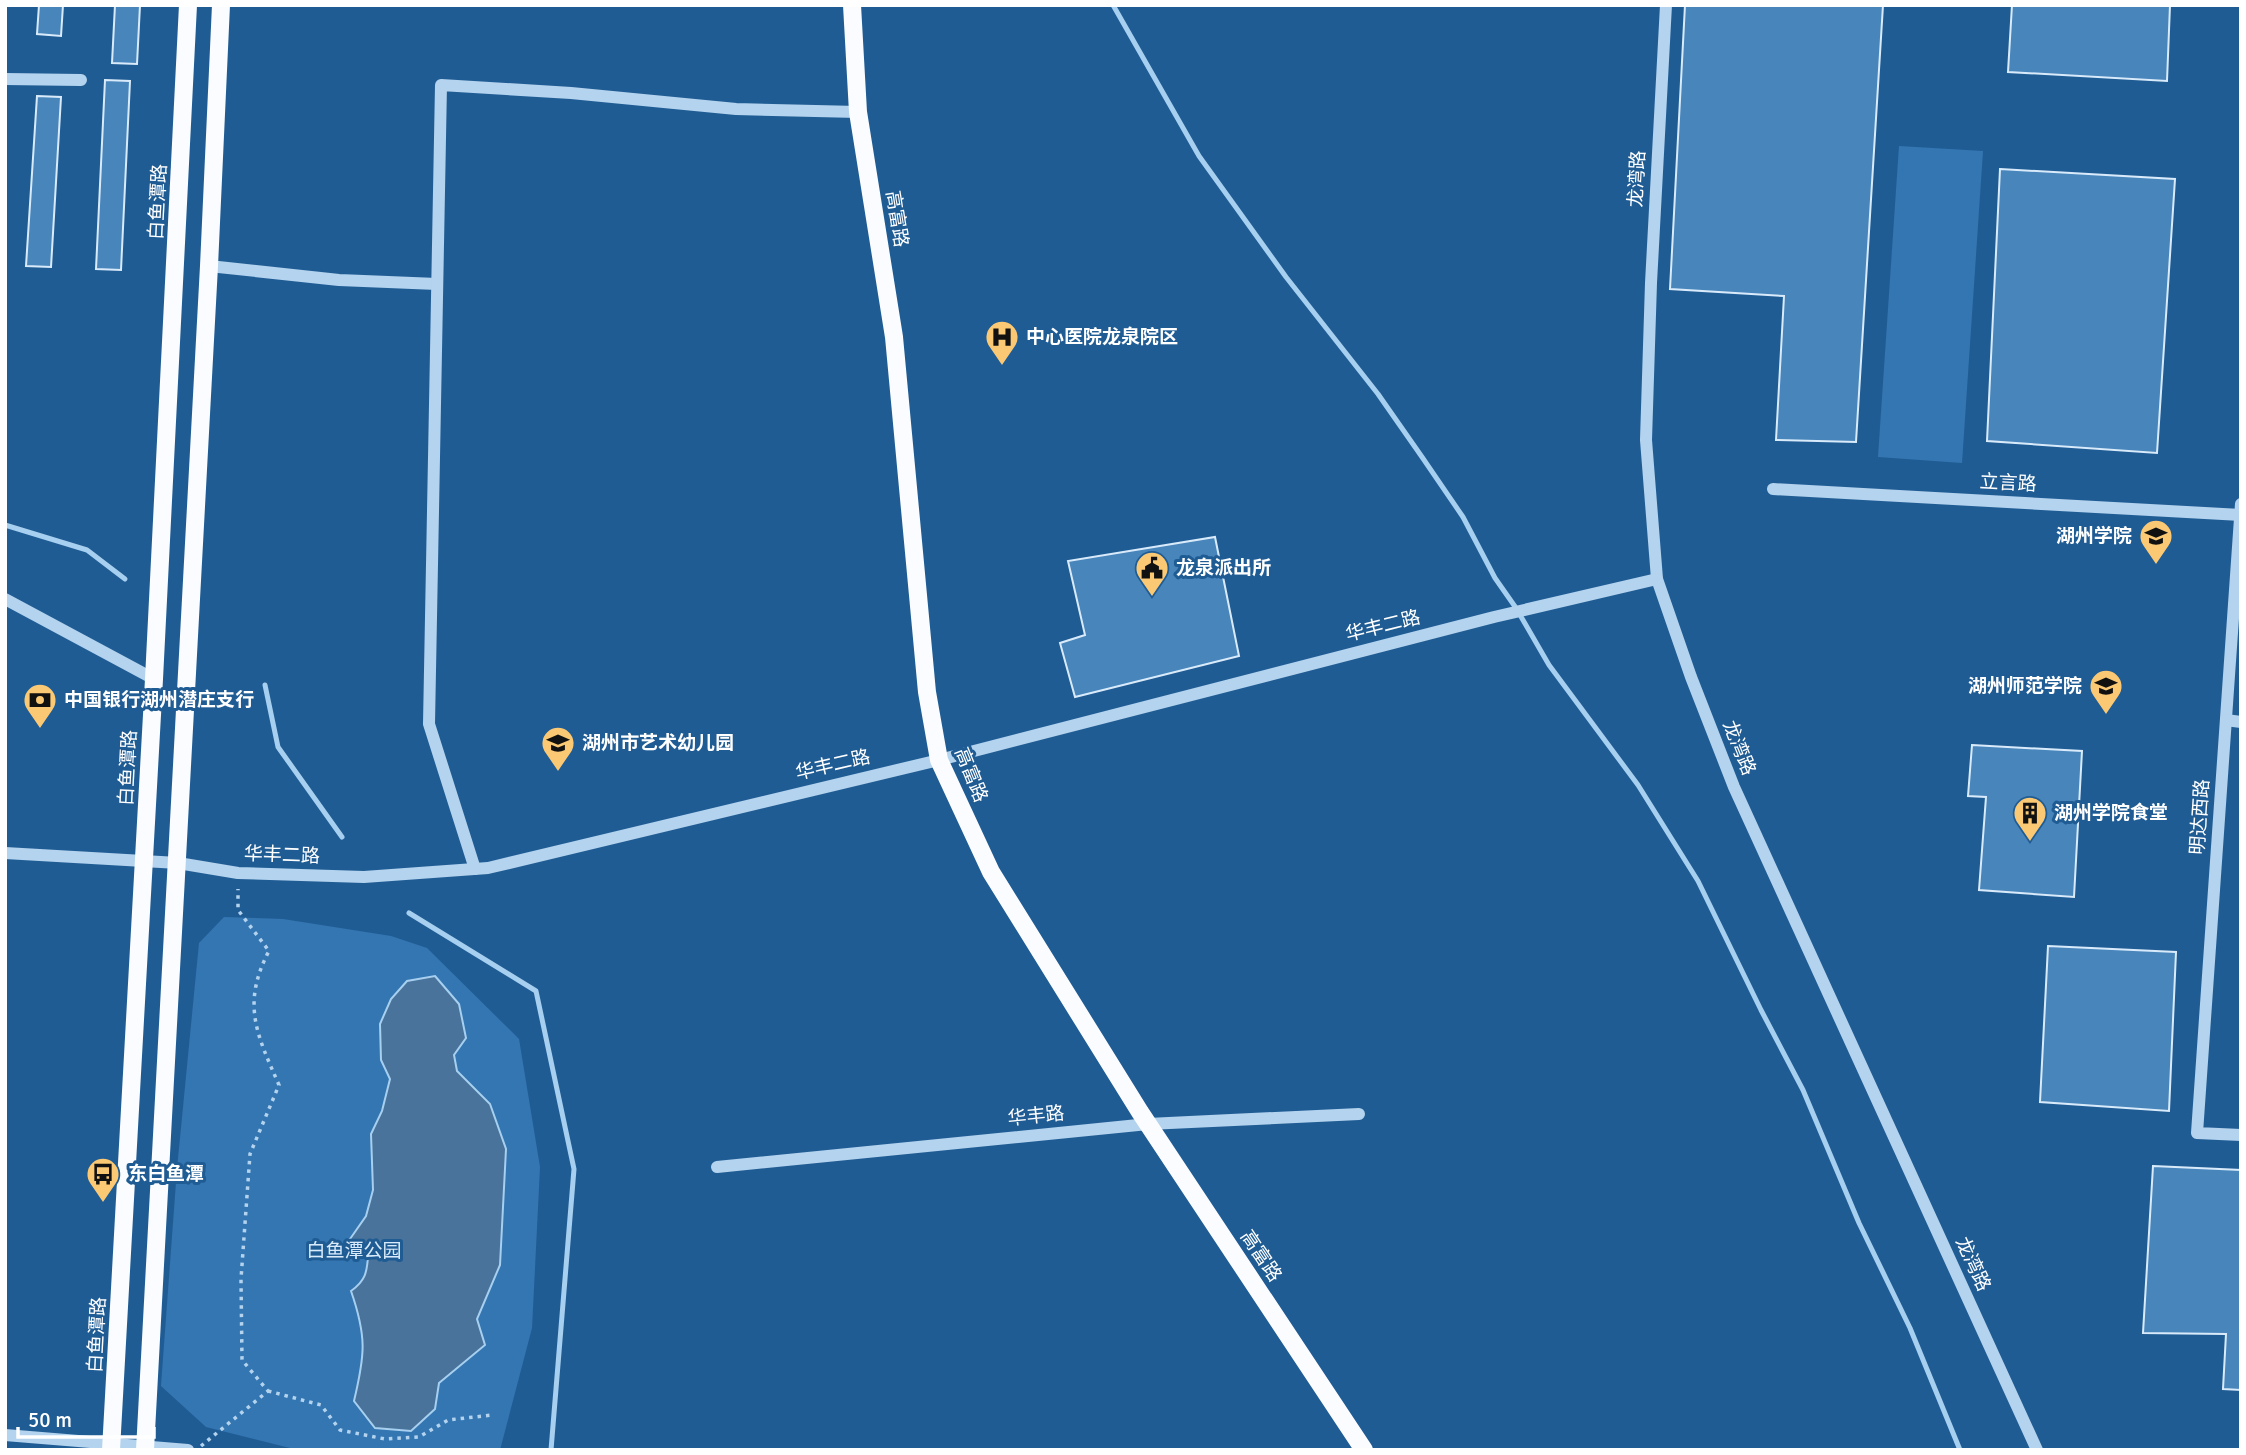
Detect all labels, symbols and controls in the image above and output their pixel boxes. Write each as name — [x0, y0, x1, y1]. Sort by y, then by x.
street label: 龙湾路 — [1624, 150, 1650, 208]
street label: 白鱼潭路 — [144, 163, 172, 241]
street label: 高富路 — [881, 189, 913, 249]
hospital icon: 中心医院龙泉院区 — [983, 318, 1021, 367]
place label: 中心医院龙泉院区 — [1026, 325, 1178, 349]
street label: 立言路 — [1979, 470, 2037, 496]
school or university icon: 湖州学院 — [2137, 517, 2175, 566]
place label: 湖州学院 — [2056, 524, 2132, 548]
public building icon: 龙泉派出所 — [1133, 549, 1171, 598]
place label: 龙泉派出所 — [1176, 556, 1271, 580]
street label: 华丰二路 — [1343, 605, 1423, 647]
school or university icon: 湖州师范学院 — [2087, 667, 2125, 716]
place label: 湖州师范学院 — [1968, 674, 2082, 698]
bank icon: 中国银行湖州潜庄支行 — [21, 681, 59, 730]
place label: 中国银行湖州潜庄支行 — [64, 688, 254, 712]
street label: 龙湾路 — [1717, 717, 1761, 779]
school or university icon: 湖州市艺术幼儿园 — [539, 724, 577, 773]
street label: 白鱼潭路 — [114, 729, 142, 807]
place label: 湖州市艺术幼儿园 — [582, 731, 734, 755]
street label: 高富路 — [949, 744, 993, 806]
street label: 华丰二路 — [793, 745, 873, 785]
street label: 明达西路 — [2185, 778, 2215, 856]
building icon: 湖州学院食堂 — [2011, 794, 2049, 843]
place label: 湖州学院食堂 — [2054, 801, 2168, 825]
street label: 华丰二路 — [244, 842, 320, 868]
street label: 华丰路 — [1006, 1101, 1066, 1131]
bus stop icon: 东白鱼潭 — [84, 1155, 122, 1204]
place label: 东白鱼潭 — [128, 1162, 204, 1186]
street label: 高富路 — [1235, 1226, 1287, 1286]
street label: 龙湾路 — [1950, 1233, 1996, 1295]
park label: 白鱼潭公园 — [306, 1239, 402, 1263]
street label: 白鱼潭路 — [83, 1296, 111, 1374]
scale bar — [18, 1396, 154, 1440]
text: 50 m — [28, 1407, 72, 1433]

